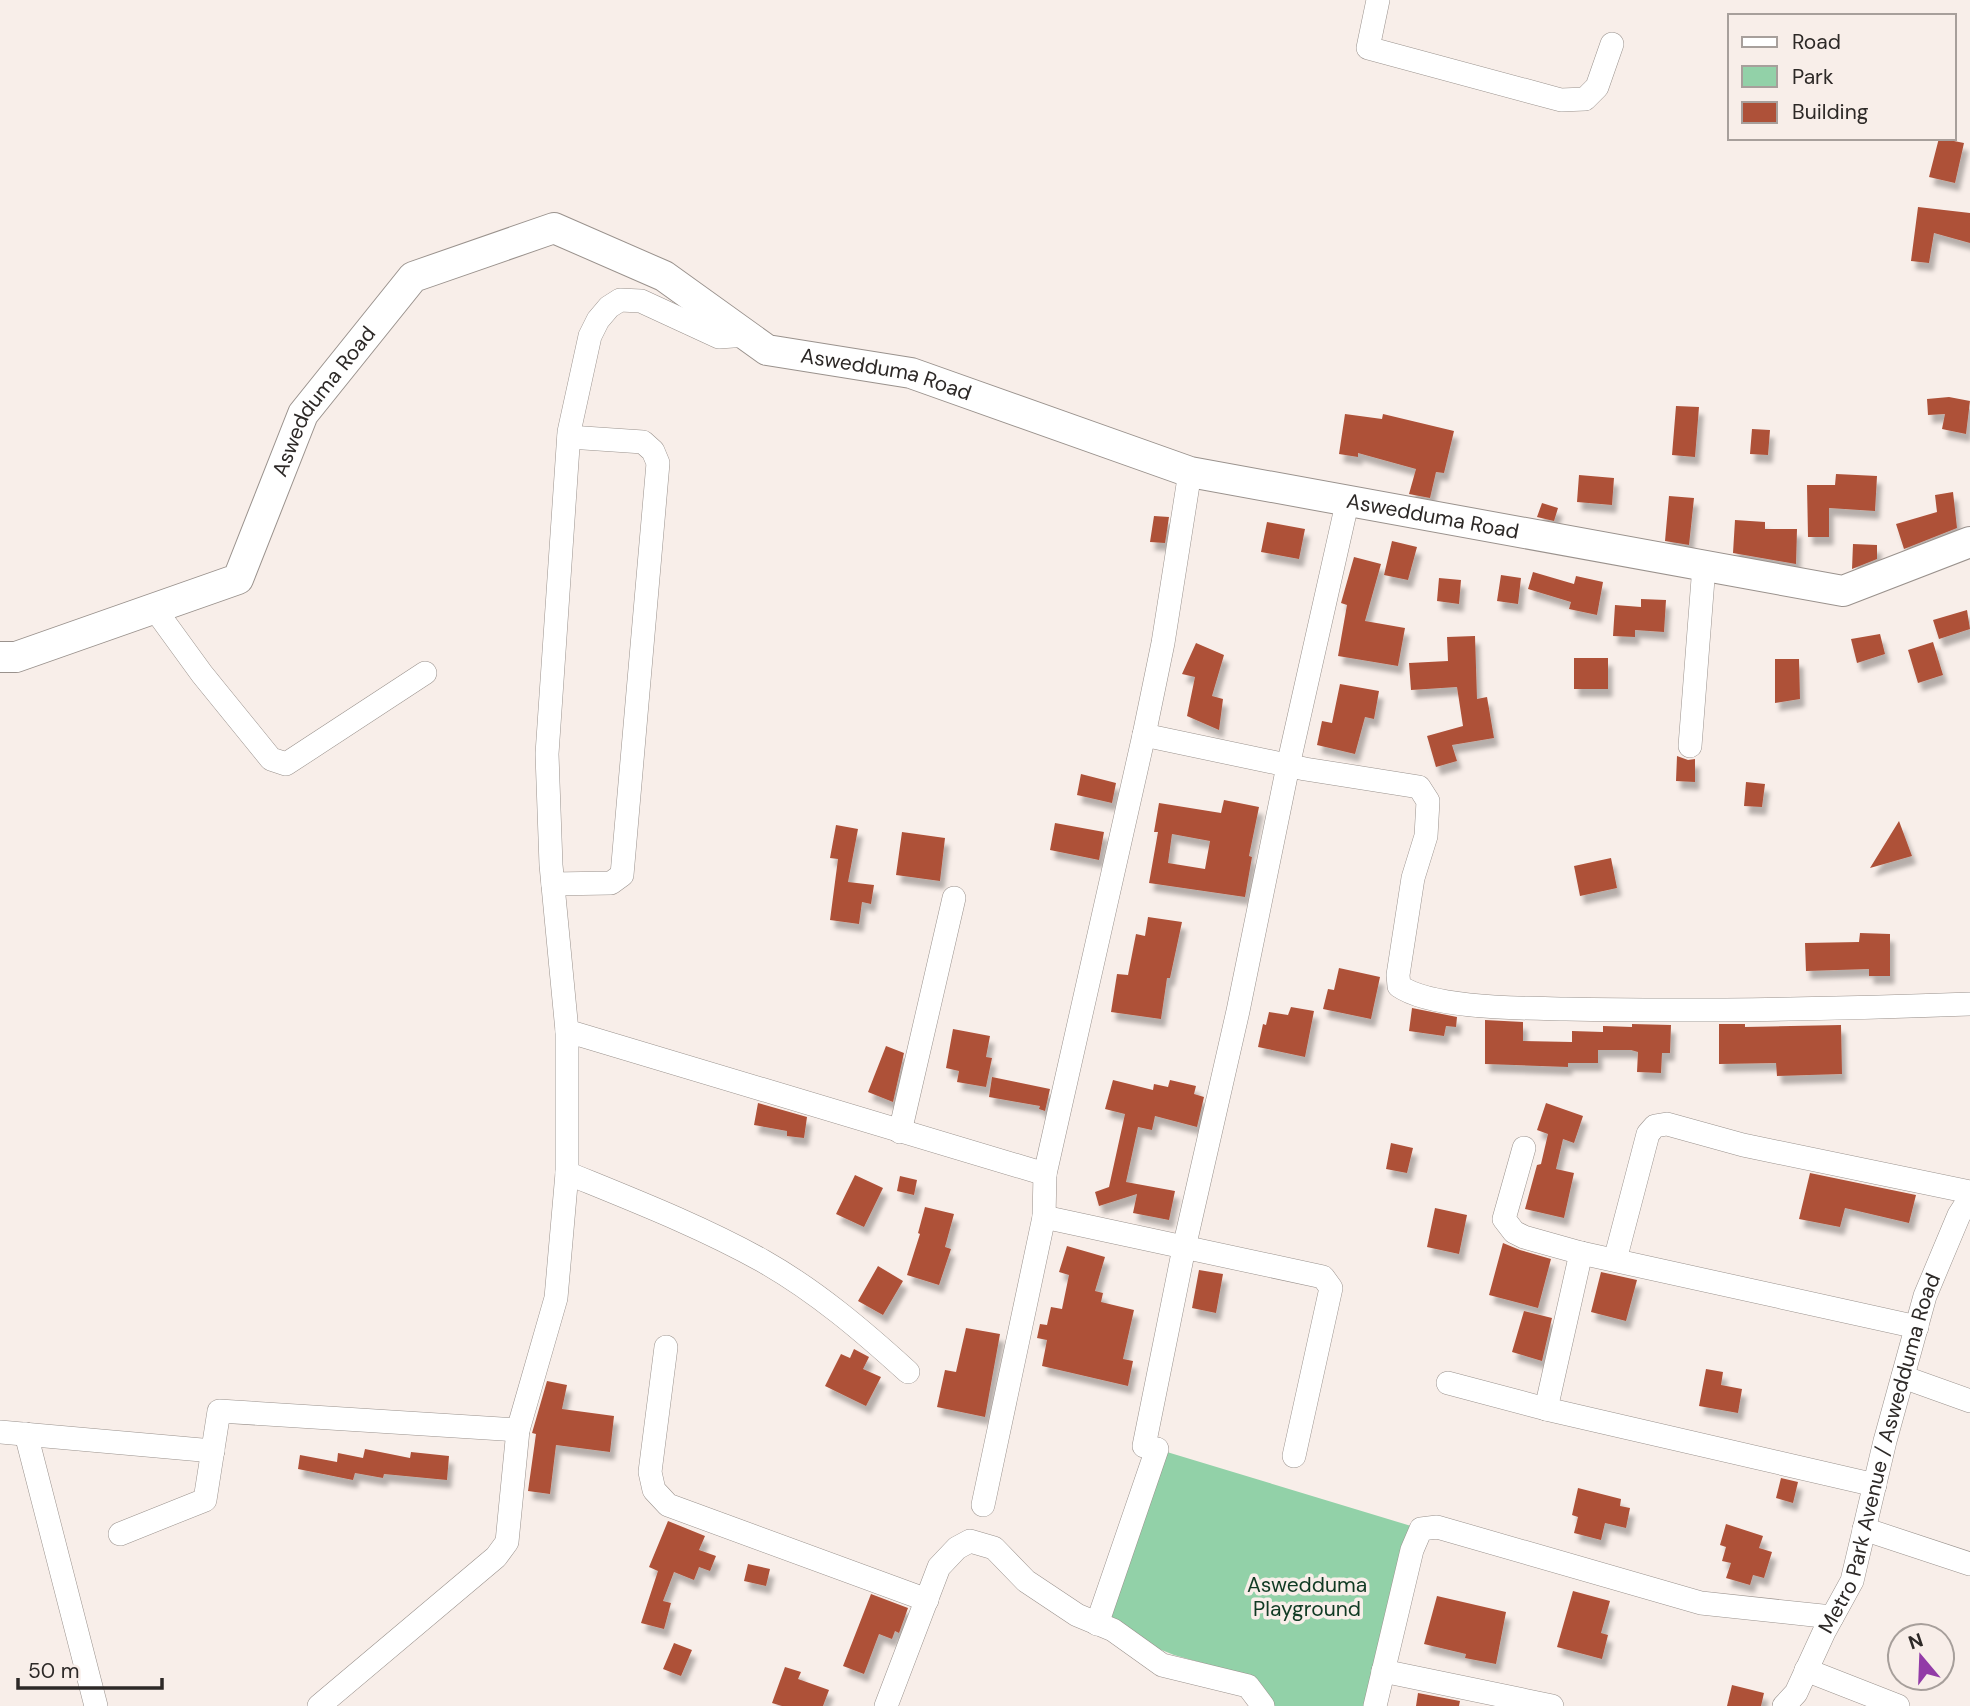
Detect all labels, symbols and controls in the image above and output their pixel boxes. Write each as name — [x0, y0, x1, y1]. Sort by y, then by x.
legend — [1728, 14, 1956, 140]
text: Road — [1792, 28, 1841, 56]
text: Park — [1792, 63, 1834, 91]
text: Building — [1792, 98, 1869, 126]
street label: Aswedduma Road — [266, 320, 382, 481]
street label: Aswedduma Road — [799, 342, 975, 407]
street label: Aswedduma Road — [1344, 487, 1521, 546]
street label: Metro Park Avenue / Aswedduma Road — [1812, 1269, 1947, 1638]
park label: Aswedduma Playground — [1247, 1571, 1367, 1623]
north arrow — [1886, 1622, 1956, 1692]
text: N — [1905, 1627, 1926, 1655]
scale bar — [18, 1646, 161, 1690]
text: 50 m — [28, 1657, 79, 1685]

